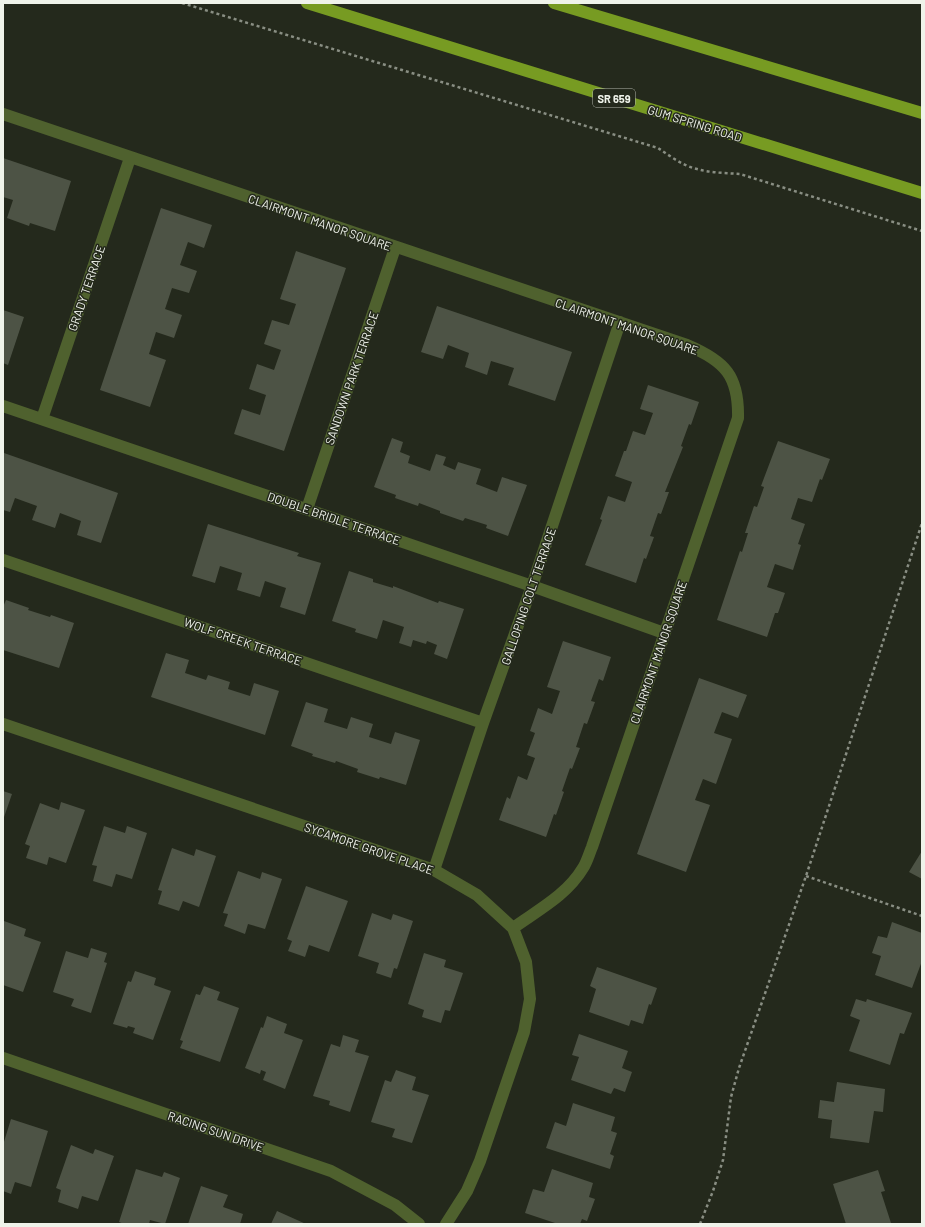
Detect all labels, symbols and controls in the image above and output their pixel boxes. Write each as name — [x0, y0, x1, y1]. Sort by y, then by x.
road number: SR 659 — [593, 89, 635, 107]
street label: GUM SPRING ROAD — [646, 102, 744, 144]
street label: CLAIRMONT MANOR SQUARE — [247, 191, 393, 253]
street label: GRADY TERRACE — [65, 243, 107, 333]
street label: CLAIRMONT MANOR SQUARE — [554, 295, 700, 357]
street label: SANDOWN PARK TERRACE — [322, 310, 380, 446]
street label: DOUBLE BRIDLE TERRACE — [266, 489, 402, 547]
street label: GALLOPING COLT TERRACE — [498, 525, 558, 667]
street label: CLAIRMONT MANOR SQUARE — [627, 579, 689, 725]
street label: WOLF CREEK TERRACE — [182, 614, 304, 668]
street label: SYCAMORE GROVE PLACE — [303, 819, 435, 877]
street label: RACING SUN DRIVE — [166, 1108, 266, 1154]

